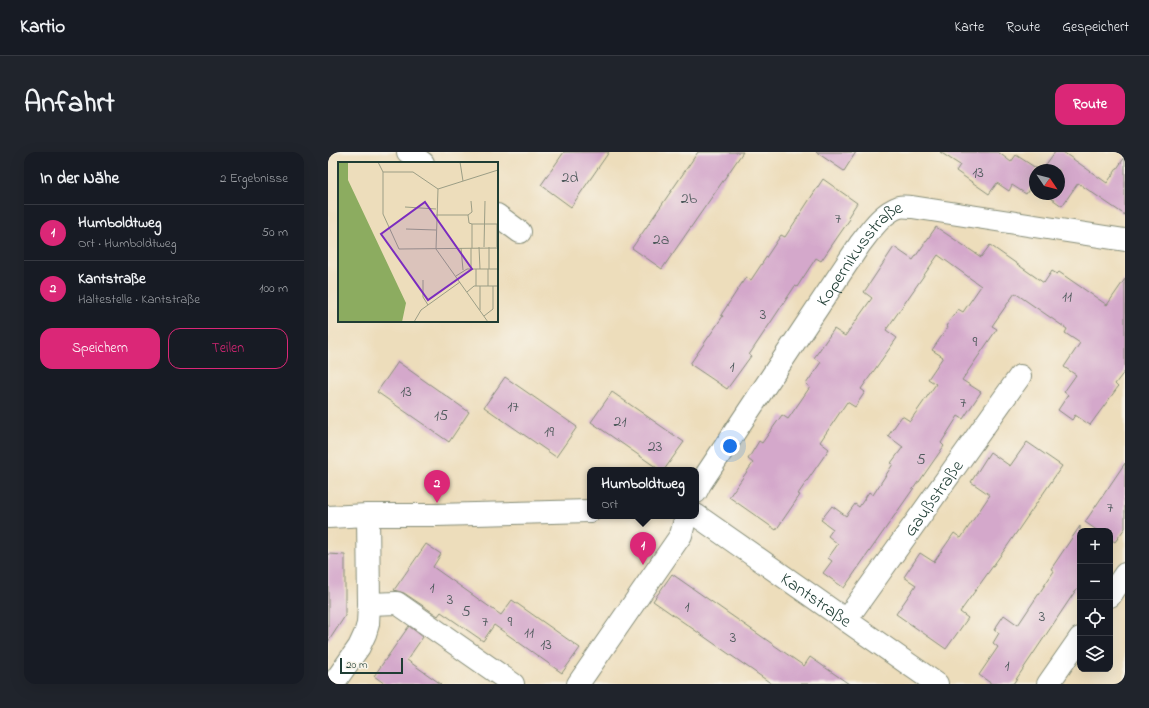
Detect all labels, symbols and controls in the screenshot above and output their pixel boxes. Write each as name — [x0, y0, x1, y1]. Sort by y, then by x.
text: Kartio — [20, 14, 65, 41]
text: Karte — [955, 17, 984, 38]
text: Route — [1006, 17, 1040, 38]
text: Gespeichert — [1062, 17, 1129, 38]
text: Anfahrt — [24, 84, 115, 125]
button: Route — [1055, 84, 1125, 125]
house number: 13 — [972, 161, 984, 185]
inset map — [338, 162, 498, 322]
north arrow — [1029, 164, 1065, 200]
text: In der Nähe — [40, 166, 119, 191]
house number: 2d — [562, 166, 578, 190]
text: 2 Ergebnisse — [220, 169, 288, 188]
house number: 2b — [681, 187, 698, 211]
street label: Kopernikusstraße — [811, 195, 908, 312]
house number: 7 — [835, 207, 842, 231]
text: Humboldtweg — [78, 212, 161, 234]
text: 1 — [51, 223, 55, 242]
text: 50 m — [262, 223, 288, 242]
house number: 2a — [653, 228, 669, 252]
text: Ort · Humboldtweg — [78, 234, 177, 253]
text: Kantstraße — [78, 268, 146, 290]
text: 2 — [50, 279, 56, 298]
text: 100 m — [259, 279, 288, 298]
house number: 11 — [1062, 285, 1072, 309]
text: Haltestelle · Kantstraße — [78, 290, 200, 309]
house number: 3 — [760, 303, 766, 327]
button: Speichern — [40, 328, 160, 369]
button: Teilen — [168, 328, 288, 369]
house number: 9 — [973, 330, 978, 354]
house number: 1 — [729, 355, 735, 379]
house number: 13 — [400, 380, 412, 404]
house number: 7 — [960, 391, 967, 415]
house number: 17 — [507, 395, 519, 419]
house number: 15 — [434, 404, 448, 428]
house number: 21 — [613, 410, 627, 434]
house number: 19 — [544, 420, 554, 444]
house number: 23 — [648, 435, 662, 459]
your location — [720, 436, 740, 456]
house number: 5 — [916, 448, 926, 472]
street label: Gaußstraße — [898, 455, 972, 543]
popup — [587, 467, 699, 519]
pin: 2 — [424, 470, 450, 503]
text: Humboldtweg — [601, 473, 685, 495]
text: Ort — [601, 495, 618, 514]
house number: 7 — [1107, 496, 1114, 520]
map controls — [1077, 528, 1113, 672]
button: + — [1077, 528, 1113, 564]
pin: 1 — [630, 532, 656, 565]
button: − — [1077, 564, 1113, 600]
street label: Kantstraße — [774, 567, 857, 636]
house number: 1 — [429, 576, 435, 600]
house number: 3 — [447, 588, 453, 612]
house number: 1 — [684, 595, 690, 619]
house number: 5 — [461, 600, 471, 624]
button: locate — [1077, 600, 1113, 636]
house number: 3 — [1039, 605, 1045, 629]
house number: 7 — [482, 610, 489, 634]
house number: 9 — [508, 610, 513, 634]
house number: 11 — [524, 621, 534, 645]
house number: 3 — [730, 626, 736, 650]
house number: 13 — [540, 633, 552, 657]
button: layers — [1077, 636, 1113, 672]
house number: 1 — [1004, 654, 1010, 678]
scale bar — [340, 656, 403, 675]
text: 20 m — [346, 657, 368, 673]

